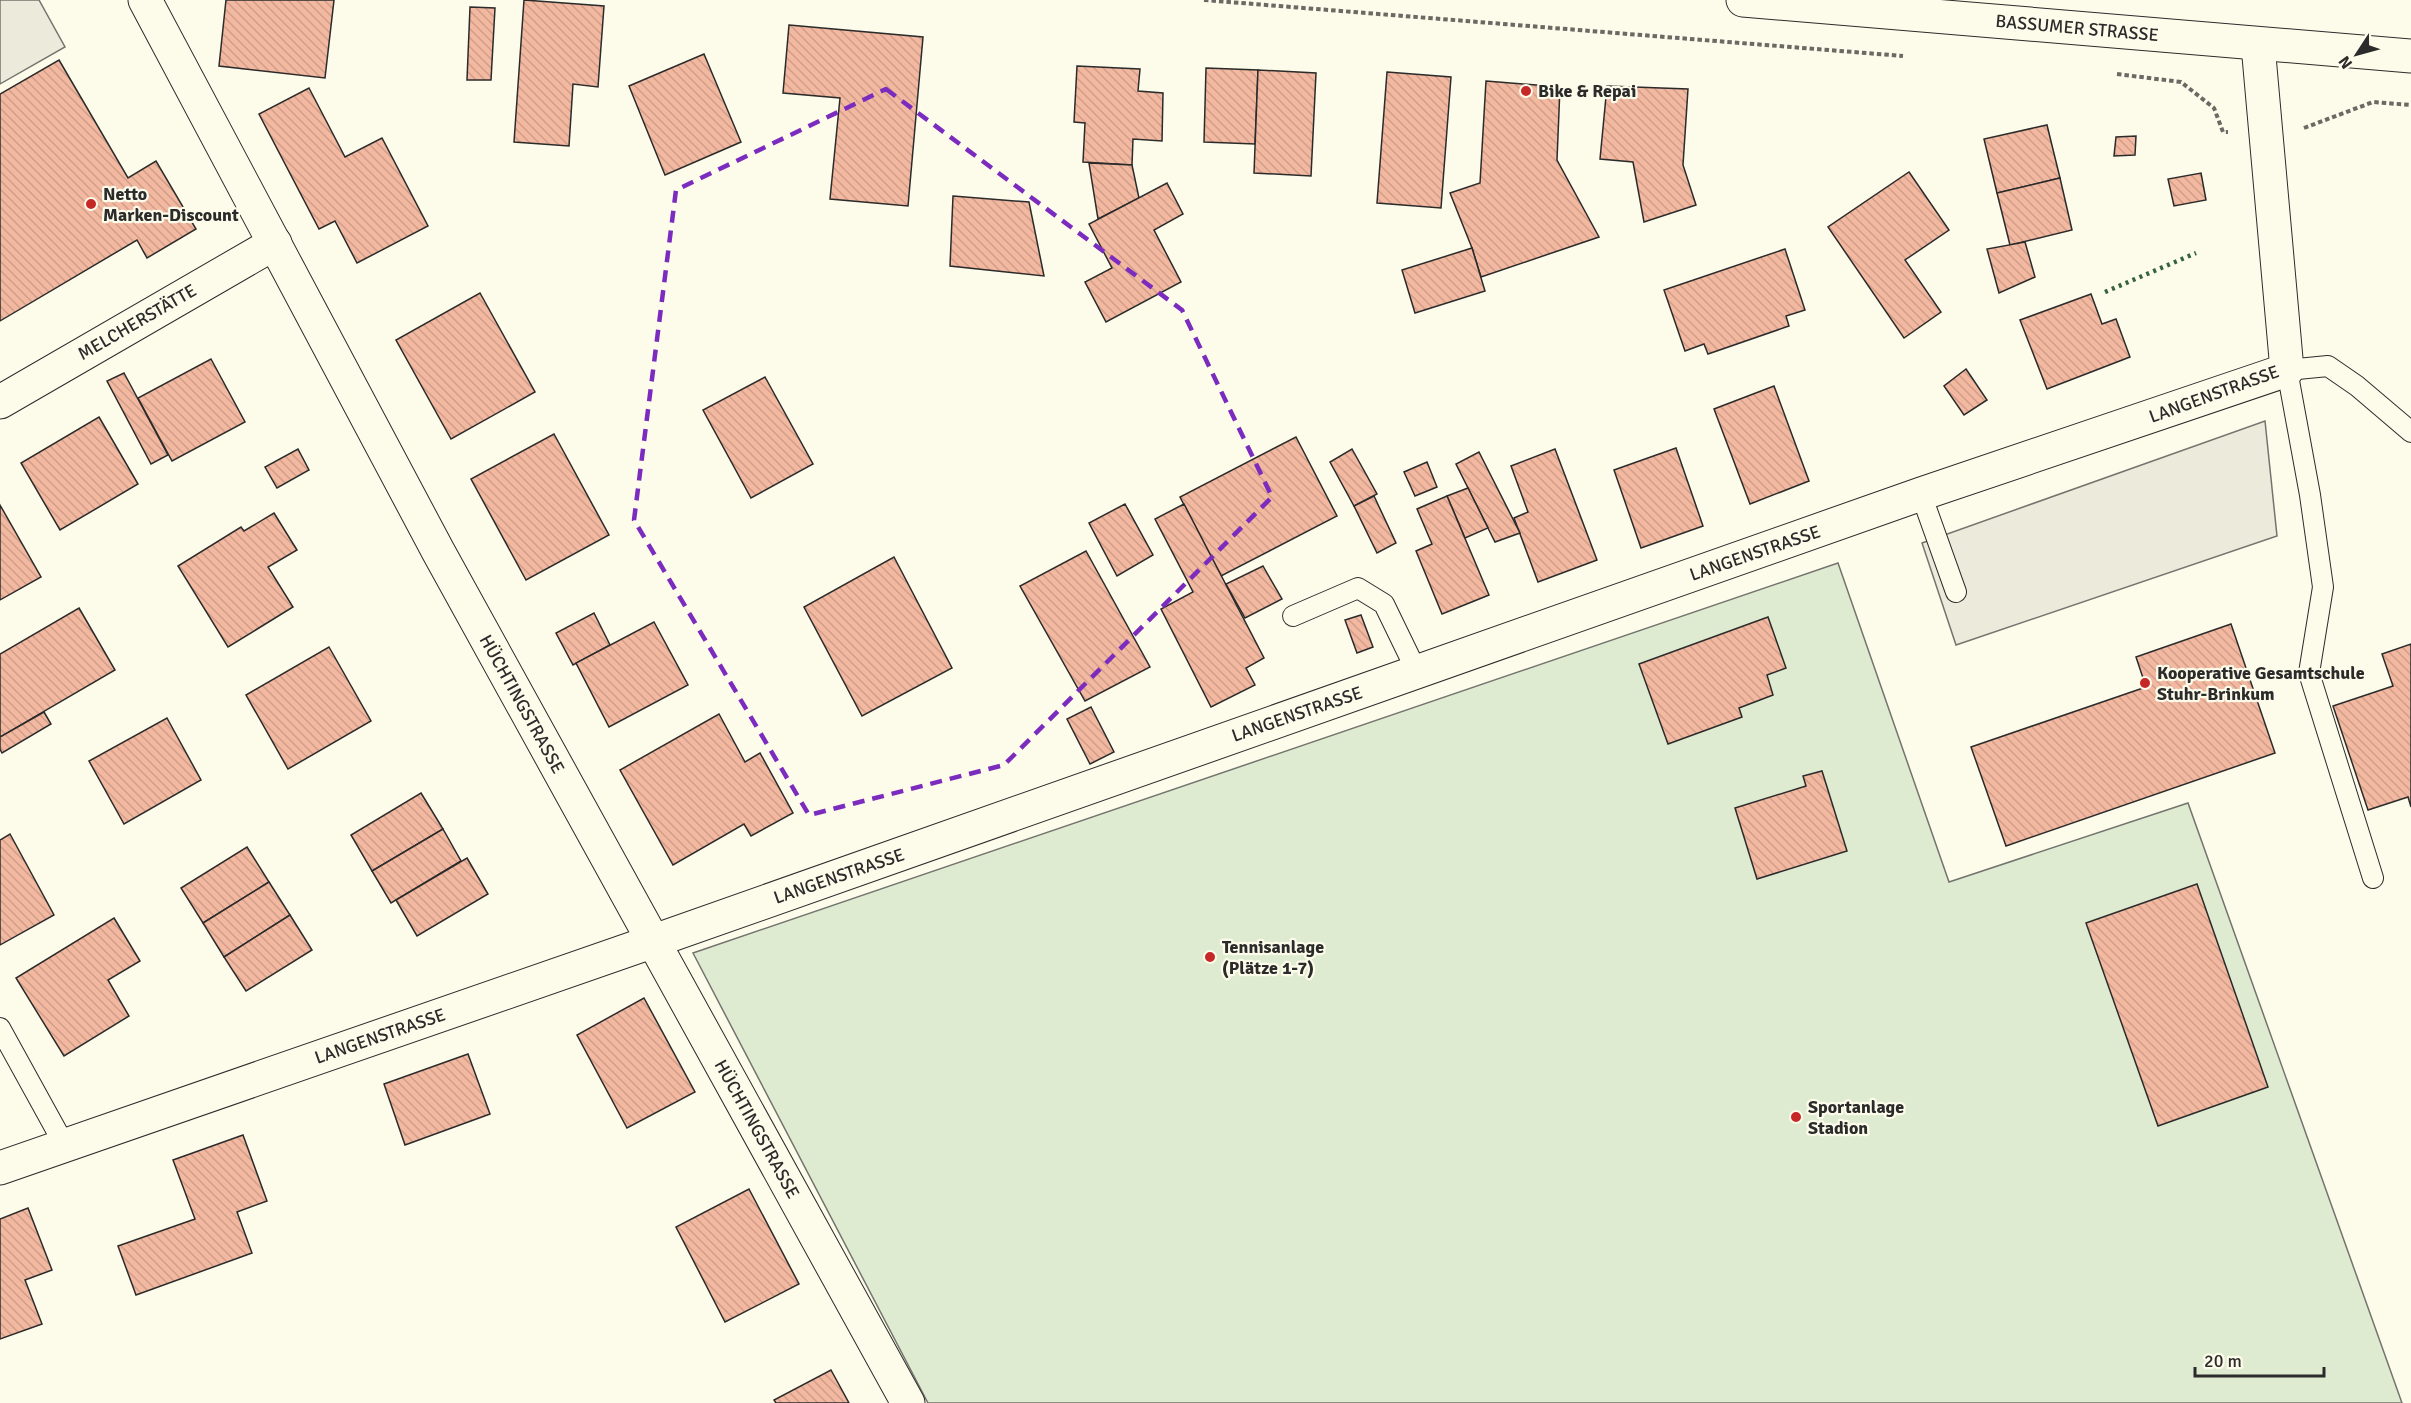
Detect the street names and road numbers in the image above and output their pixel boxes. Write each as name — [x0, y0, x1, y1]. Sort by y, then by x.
street label: BASSUMER STRASSE — [1994, 10, 2160, 46]
street label: MELCHERSTÄTTE — [74, 279, 200, 365]
street label: LANGENSTRASSE — [2146, 360, 2282, 428]
street label: LANGENSTRASSE — [1687, 520, 1823, 586]
street label: HÜCHTINGSTRASSE — [475, 631, 569, 777]
street label: LANGENSTRASSE — [1229, 681, 1365, 747]
street label: LANGENSTRASSE — [771, 843, 907, 909]
street label: LANGENSTRASSE — [312, 1003, 448, 1069]
street label: HÜCHTINGSTRASSE — [710, 1056, 804, 1202]

